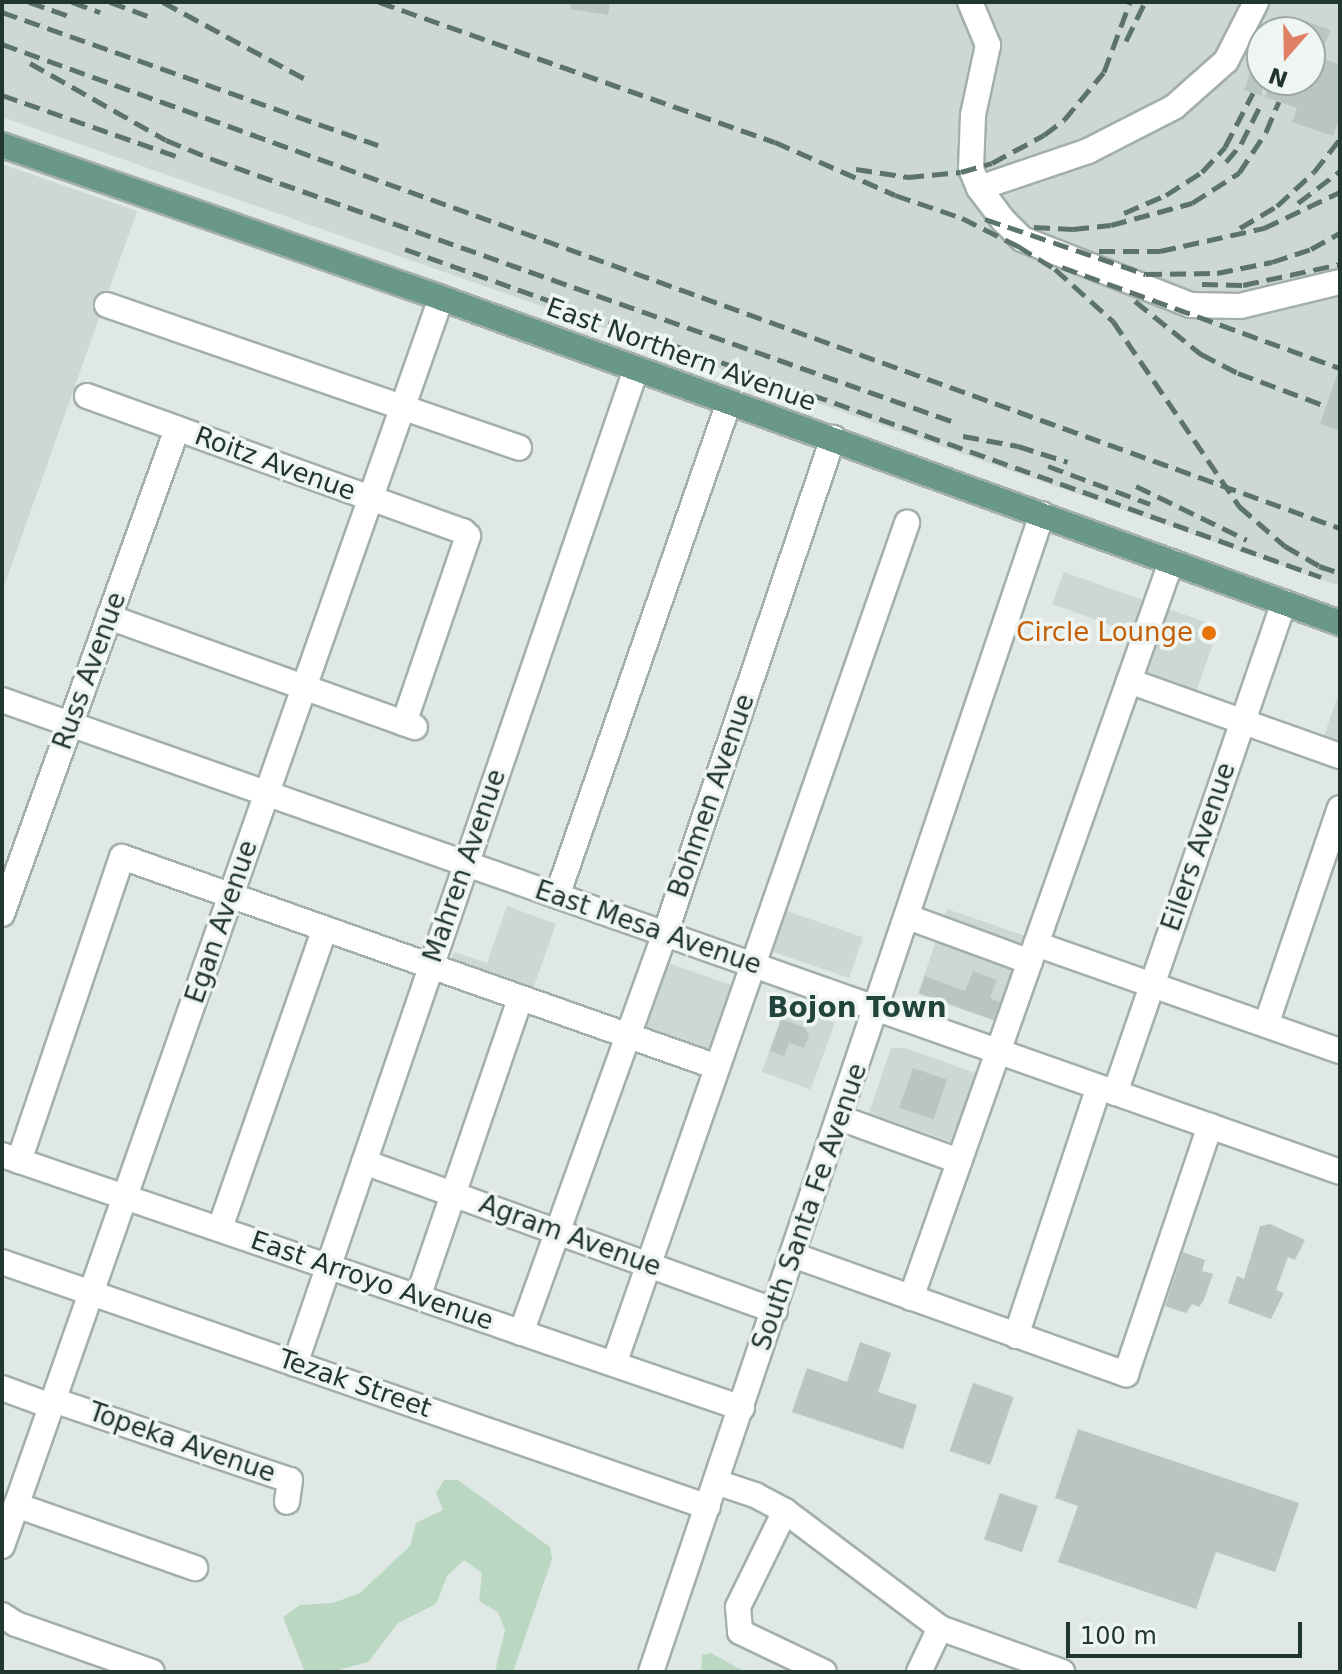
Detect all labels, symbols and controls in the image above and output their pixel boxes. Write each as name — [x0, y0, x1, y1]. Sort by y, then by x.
north arrow — [1246, 16, 1326, 96]
text: N — [1265, 62, 1291, 92]
street label: East Northern Avenue — [542, 292, 820, 418]
street label: Roitz Avenue — [190, 420, 360, 508]
street label: Russ Avenue — [47, 588, 133, 754]
place label: Circle Lounge — [1016, 617, 1193, 649]
marker: Circle Lounge — [1200, 624, 1218, 642]
street label: Bohmen Avenue — [663, 690, 761, 902]
street label: Eilers Avenue — [1156, 759, 1242, 935]
street label: Mahren Avenue — [417, 765, 513, 967]
street label: Egan Avenue — [180, 836, 264, 1008]
street label: East Mesa Avenue — [531, 875, 765, 981]
district label: Bojon Town — [767, 991, 947, 1025]
street label: South Santa Fe Avenue — [746, 1059, 874, 1355]
street label: Agram Avenue — [475, 1189, 665, 1283]
street label: East Arroyo Avenue — [247, 1225, 497, 1337]
street label: Tezak Street — [275, 1343, 435, 1425]
street label: Topeka Avenue — [85, 1396, 279, 1490]
scale bar — [1070, 1606, 1306, 1656]
text: 100 m — [1080, 1622, 1157, 1650]

